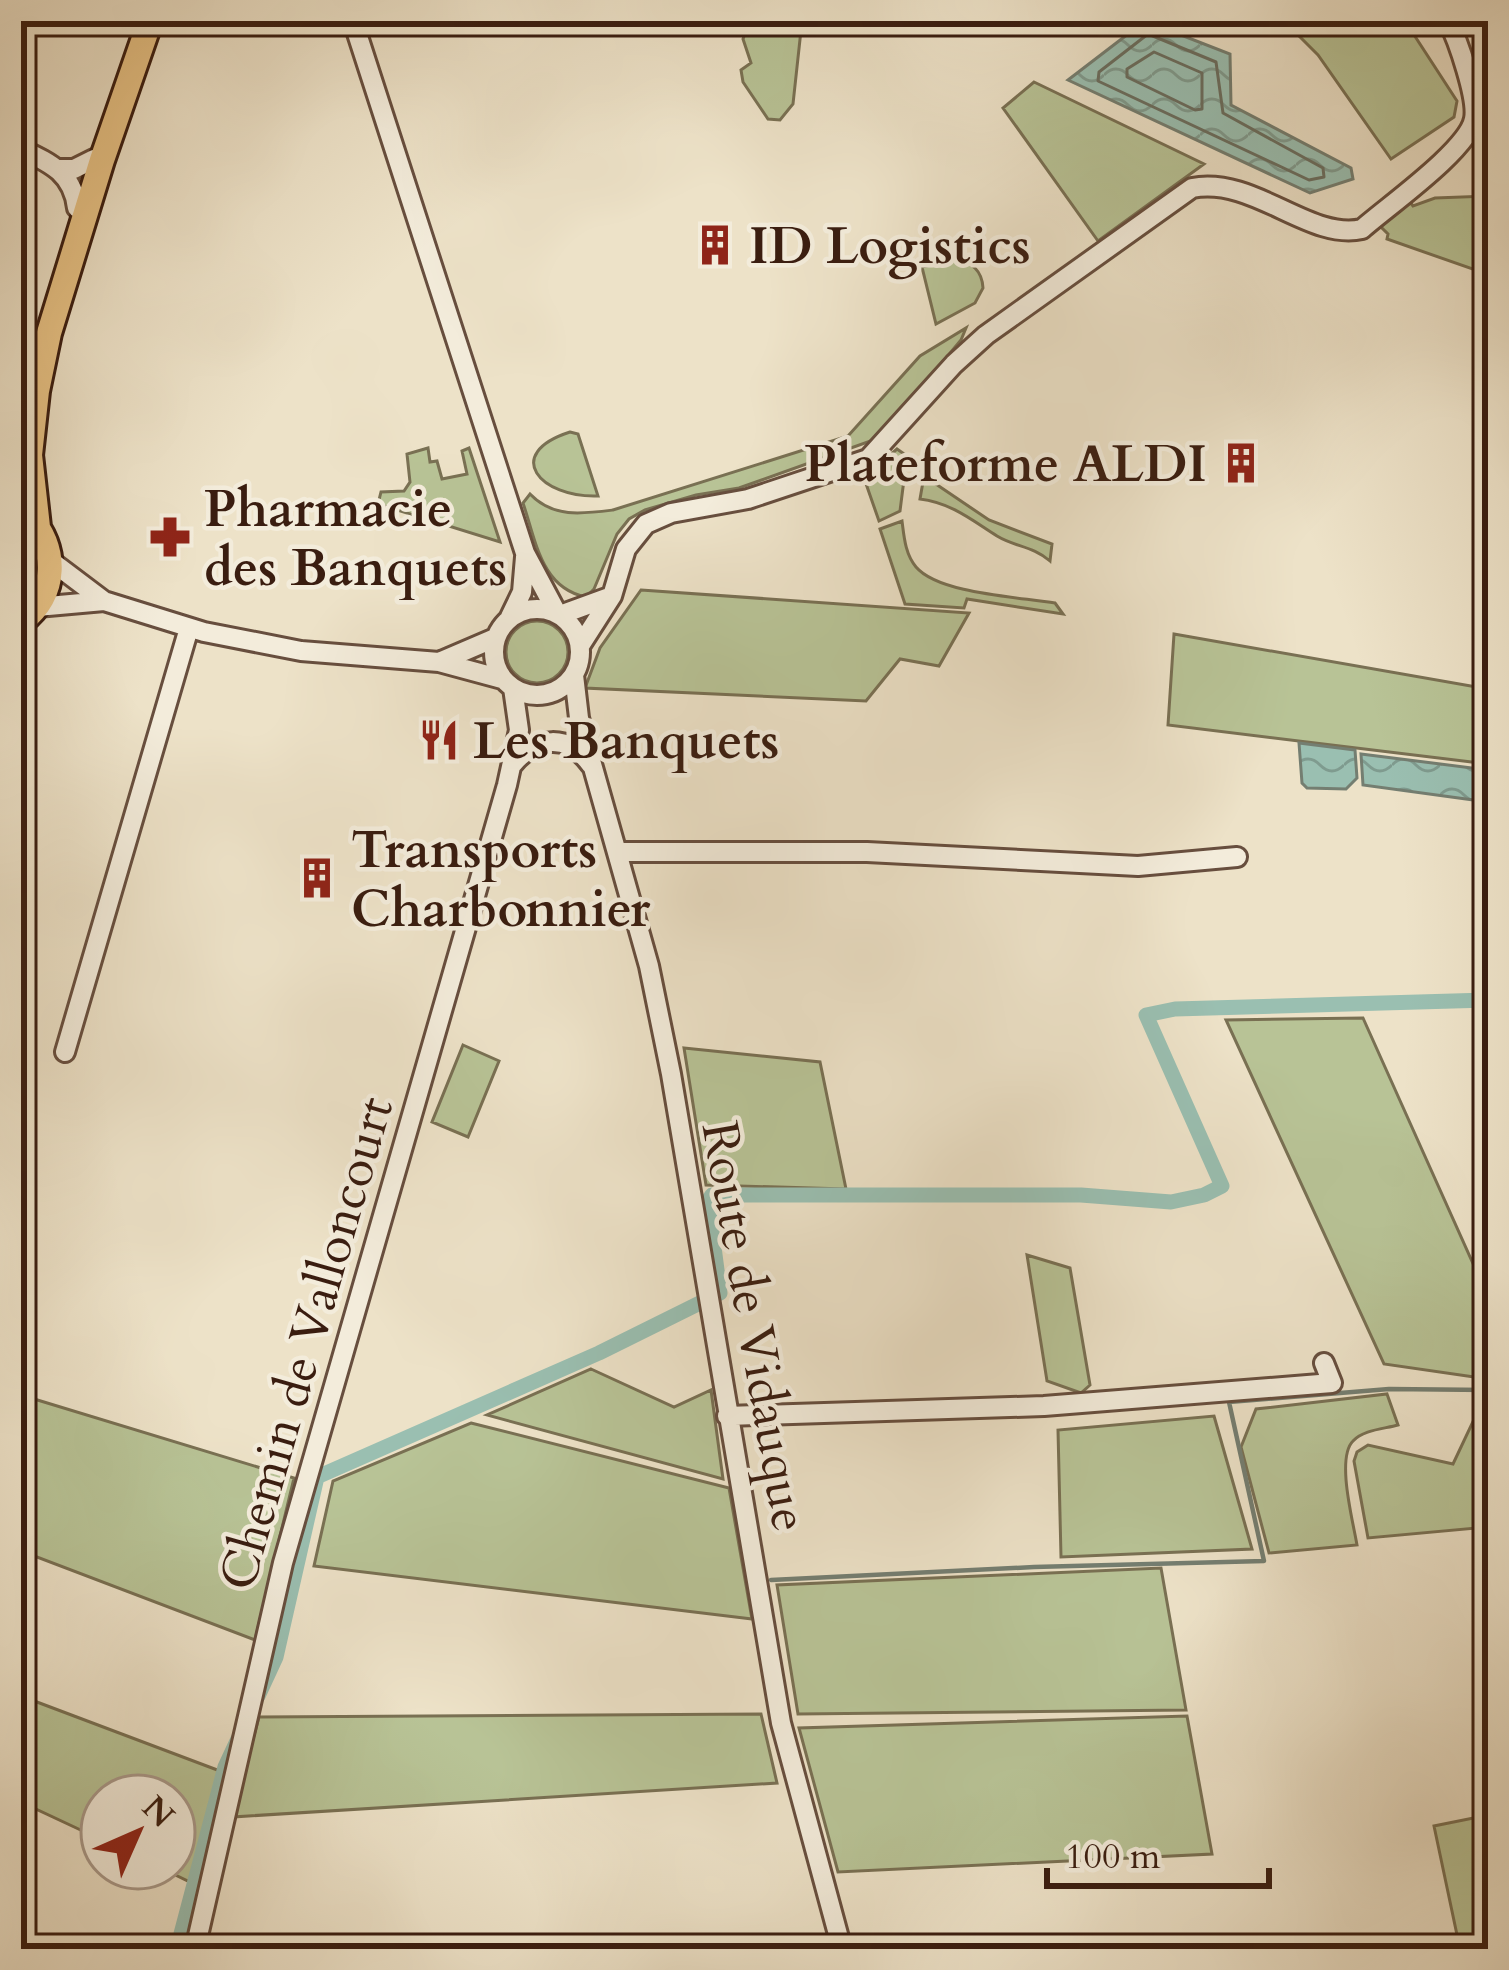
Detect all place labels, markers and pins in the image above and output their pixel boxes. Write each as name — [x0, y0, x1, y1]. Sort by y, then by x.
place label: ID Logistics — [749, 212, 1031, 282]
building icon: ID Logistics — [692, 222, 738, 268]
place label: Plateforme ALDI — [804, 430, 1207, 500]
building icon: Plateforme ALDI — [1218, 440, 1264, 486]
place label: Pharmacie des Banquets — [204, 475, 507, 604]
pharmacy icon: Pharmacie des Banquets — [147, 514, 193, 560]
place label: Les Banquets — [473, 707, 779, 777]
restaurant icon: Les Banquets — [416, 717, 462, 763]
place label: Transports Charbonnier — [351, 816, 651, 945]
building icon: Transports Charbonnier — [294, 855, 340, 901]

